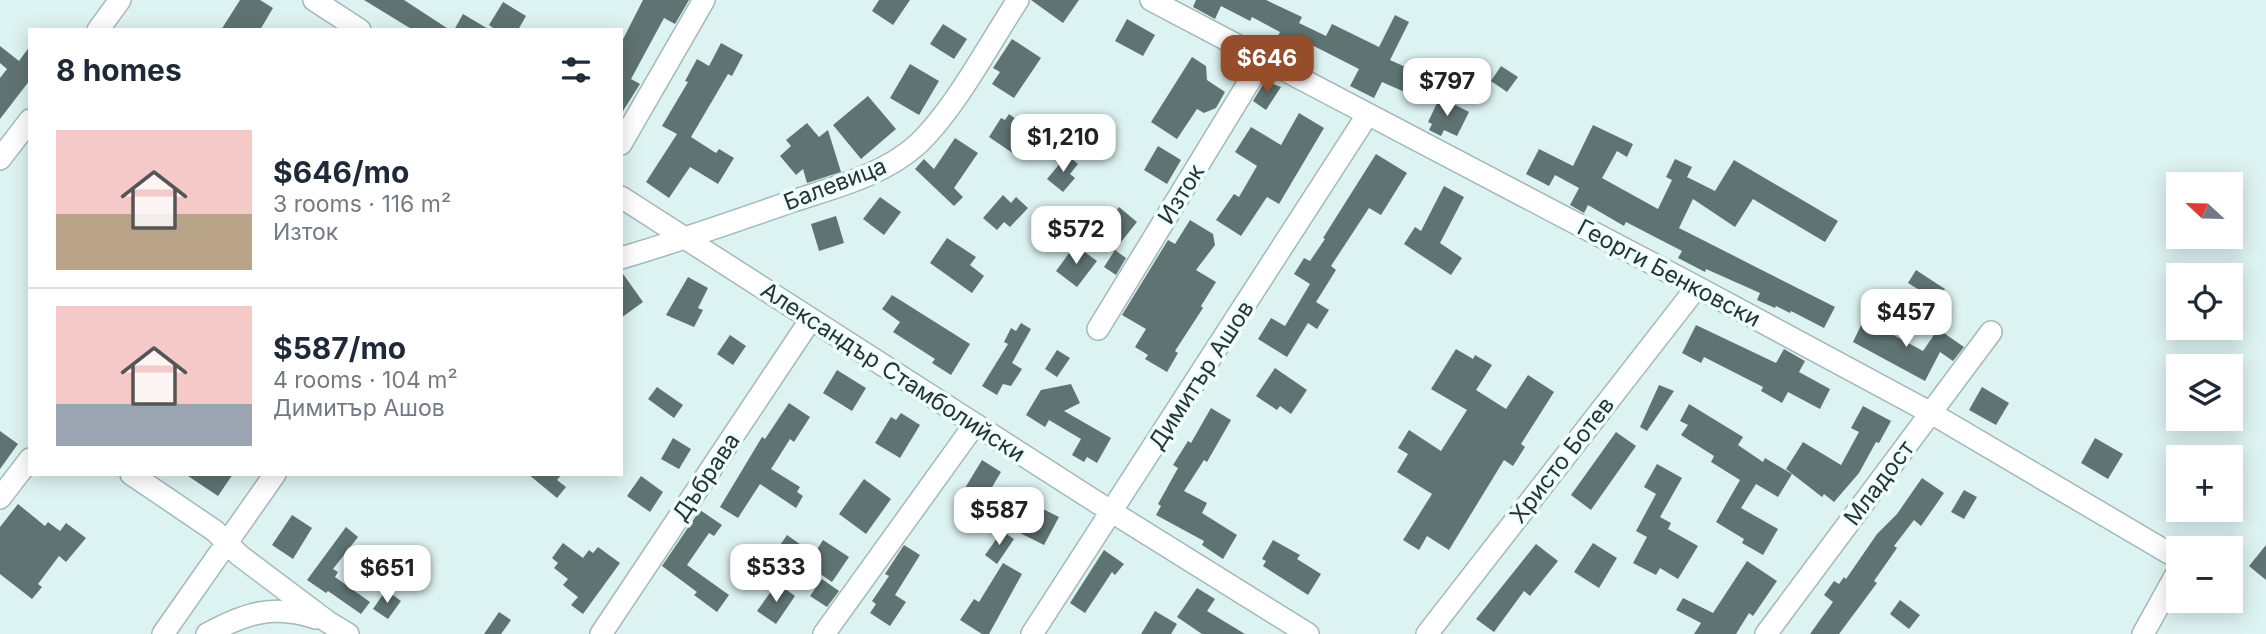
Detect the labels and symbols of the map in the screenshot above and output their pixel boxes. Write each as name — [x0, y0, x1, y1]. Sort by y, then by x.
pin: $646 — [1226, 36, 1308, 95]
pin: $797 — [1406, 58, 1488, 118]
pin: $1,210 — [1006, 114, 1120, 174]
street label: Балевица — [780, 152, 890, 216]
street label: Изток — [1152, 158, 1210, 229]
north arrow — [2166, 172, 2244, 248]
pin: $572 — [1035, 206, 1117, 266]
street label: Георги Бенковски — [1573, 213, 1765, 333]
street label: Александър Стамболийски — [756, 276, 1030, 468]
pin: $457 — [1865, 290, 1947, 349]
street label: Димитър Ашов — [1142, 295, 1260, 455]
street label: Христо Ботев — [1504, 391, 1620, 529]
street label: Дъбрава — [666, 428, 746, 526]
street label: Младост — [1838, 435, 1920, 531]
pin: $587 — [958, 488, 1040, 547]
pin: $533 — [735, 544, 817, 604]
pin: $651 — [346, 546, 428, 605]

